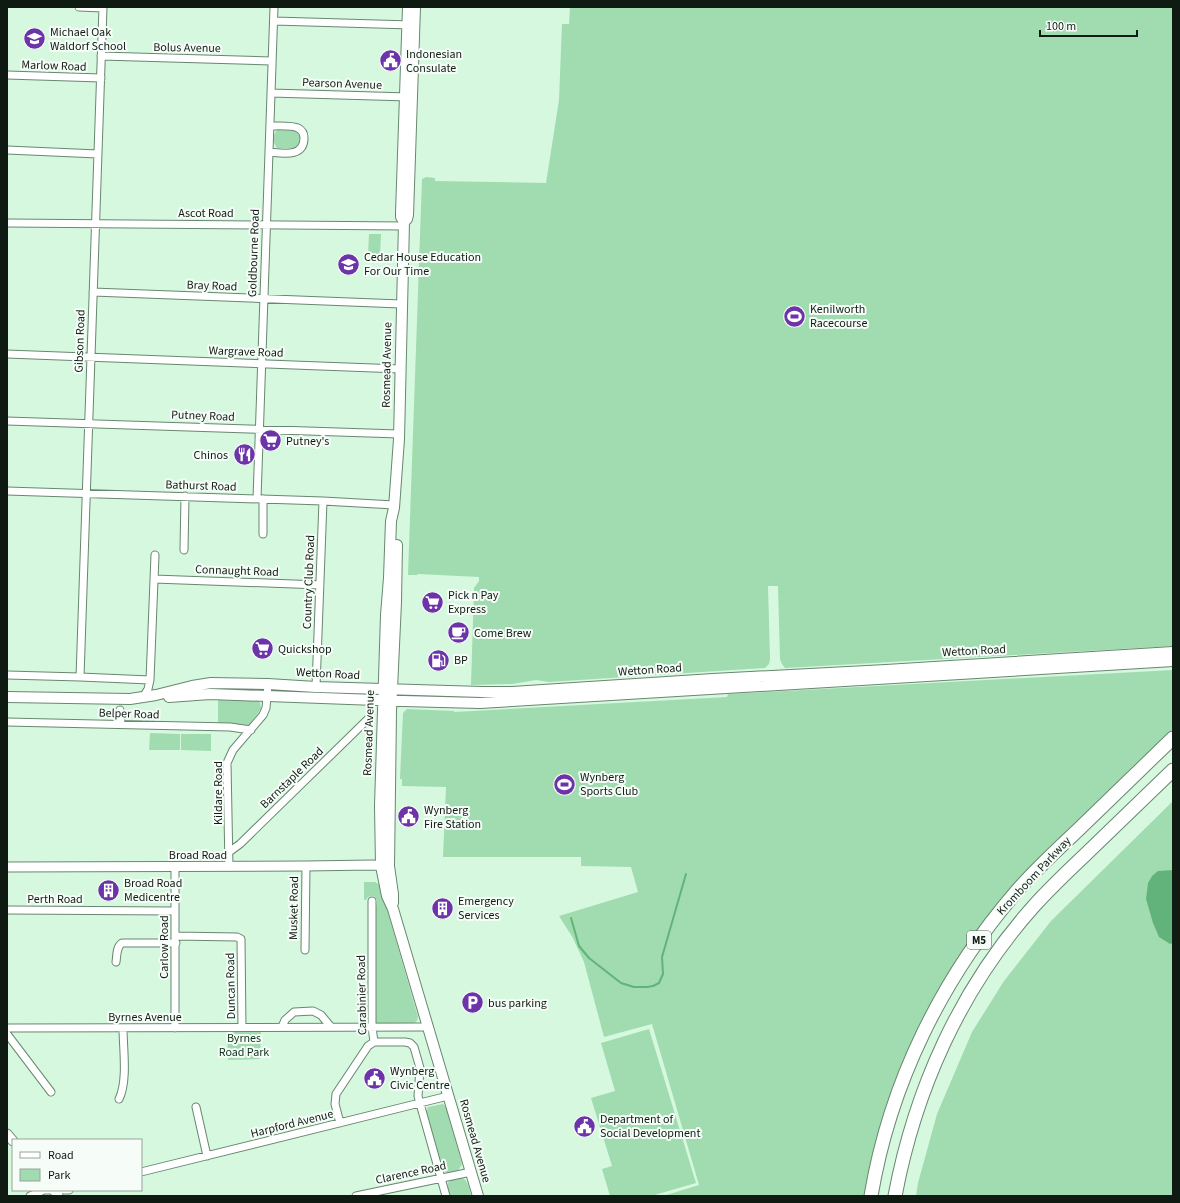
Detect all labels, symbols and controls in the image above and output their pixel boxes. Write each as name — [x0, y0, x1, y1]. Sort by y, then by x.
scale bar — [1040, 12, 1137, 38]
text: 100 m — [1046, 18, 1076, 35]
place label: Michael Oak Waldorf School — [50, 24, 126, 55]
school or university icon: Michael Oak Waldorf School — [21, 26, 47, 52]
street label: Bolus Avenue — [153, 39, 221, 57]
place label: Indonesian Consulate — [406, 46, 462, 77]
public building icon: Indonesian Consulate — [377, 48, 403, 74]
street label: Marlow Road — [21, 56, 87, 76]
street label: Pearson Avenue — [302, 74, 382, 94]
street label: Ascot Road — [178, 205, 234, 222]
street label: Goldbourne Road — [244, 209, 264, 297]
place label: Cedar House Education For Our Time — [364, 249, 481, 280]
school or university icon: Cedar House Education For Our Time — [335, 251, 361, 277]
street label: Bray Road — [186, 277, 238, 295]
place label: Kenilworth Racecourse — [810, 301, 867, 332]
sports icon: Kenilworth Racecourse — [782, 303, 808, 329]
street label: Gibson Road — [70, 309, 90, 373]
street label: Rosmead Avenue — [378, 322, 396, 408]
street label: Wargrave Road — [208, 342, 284, 362]
street label: Putney Road — [171, 406, 235, 426]
supermarket icon: Putney's — [257, 428, 283, 454]
place label: Putney's — [286, 433, 329, 450]
restaurant icon: Chinos — [231, 442, 257, 468]
place label: Chinos — [194, 447, 228, 464]
street label: Bathurst Road — [165, 476, 237, 496]
street label: Country Club Road — [299, 535, 319, 629]
street label: Connaught Road — [195, 561, 279, 581]
place label: Pick n Pay Express — [448, 587, 499, 618]
supermarket icon: Pick n Pay Express — [420, 589, 446, 615]
cafe icon: Come Brew — [446, 620, 472, 646]
place label: Come Brew — [474, 625, 532, 642]
supermarket icon: Quickshop — [249, 636, 275, 662]
place label: Quickshop — [278, 641, 332, 658]
street label: Wetton Road — [941, 641, 1007, 661]
fuel station icon: BP — [426, 647, 452, 673]
place label: BP — [454, 652, 468, 669]
street label: Wetton Road — [617, 659, 683, 681]
street label: Wetton Road — [295, 664, 361, 684]
street label: Rosmead Avenue — [359, 690, 379, 776]
street label: Belper Road — [98, 704, 160, 724]
street label: Barnstaple Road — [256, 743, 328, 813]
street label: Kildare Road — [210, 761, 227, 825]
place label: Wynberg Sports Club — [580, 769, 639, 800]
sports icon: Wynberg Sports Club — [552, 771, 578, 797]
place label: Wynberg Fire Station — [424, 802, 481, 833]
public building icon: Wynberg Fire Station — [396, 804, 422, 830]
street label: Kromboom Parkway — [993, 833, 1075, 919]
street label: Broad Road — [169, 847, 227, 864]
place label: Broad Road Medicentre — [124, 875, 182, 906]
street label: Musket Road — [285, 876, 303, 940]
building icon: Broad Road Medicentre — [96, 877, 122, 903]
street label: Perth Road — [27, 891, 83, 908]
place label: Emergency Services — [458, 893, 514, 924]
building icon: Emergency Services — [430, 895, 456, 921]
street label: Carlow Road — [156, 915, 173, 979]
road number: M5 — [967, 931, 991, 949]
street label: Duncan Road — [222, 953, 240, 1019]
street label: Carabinier Road — [353, 955, 371, 1035]
parking icon: bus parking — [459, 990, 485, 1016]
place label: bus parking — [488, 995, 547, 1012]
street label: Byrnes Avenue — [108, 1009, 182, 1026]
park label: Byrnes Road Park — [219, 1030, 269, 1061]
place label: Wynberg Civic Centre — [390, 1063, 450, 1094]
public building icon: Wynberg Civic Centre — [362, 1065, 388, 1091]
street label: Rosmead Avenue — [455, 1097, 495, 1185]
street label: Harpford Avenue — [249, 1106, 335, 1142]
place label: Department of Social Development — [600, 1111, 701, 1142]
public building icon: Department of Social Development — [571, 1113, 597, 1139]
legend — [12, 1139, 142, 1191]
text: Road — [48, 1147, 74, 1164]
street label: Clarence Road — [374, 1157, 448, 1189]
text: Park — [48, 1167, 70, 1184]

